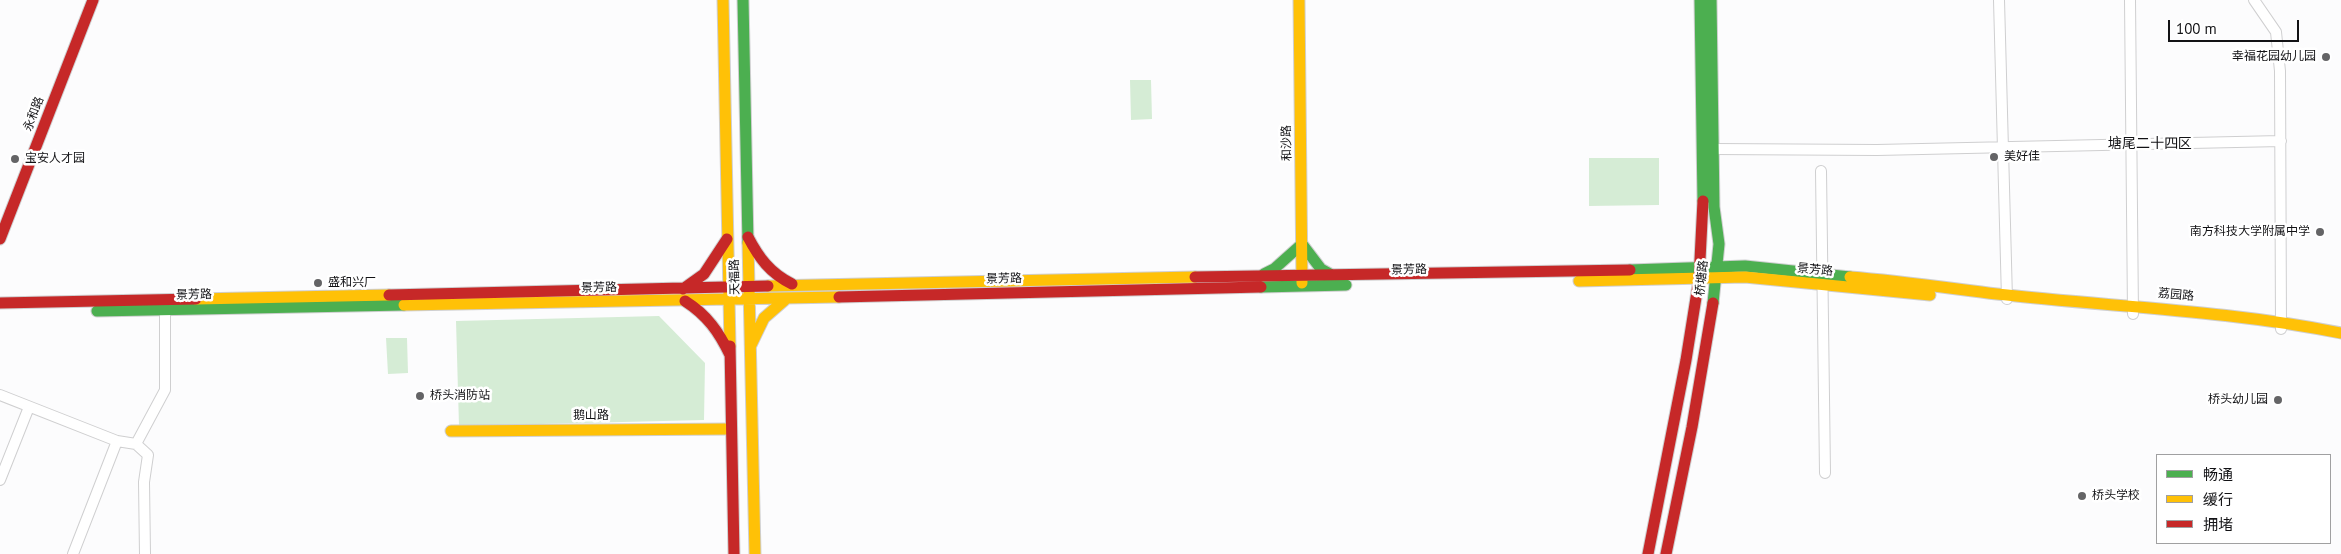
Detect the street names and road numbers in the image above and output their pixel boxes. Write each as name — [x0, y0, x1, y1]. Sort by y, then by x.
street label: 永和路 — [21, 95, 47, 133]
street label: 和沙路 — [1279, 125, 1295, 161]
street label: 天福路 — [727, 259, 743, 295]
street label: 桥塘路 — [1693, 259, 1711, 297]
street label: 景芳路 — [1796, 261, 1834, 279]
street label: 景芳路 — [1391, 262, 1427, 278]
street label: 景芳路 — [986, 271, 1022, 287]
street label: 景芳路 — [581, 280, 617, 296]
street label: 荔园路 — [2157, 286, 2195, 304]
street label: 景芳路 — [176, 287, 212, 303]
street label: 鹅山路 — [573, 409, 609, 423]

